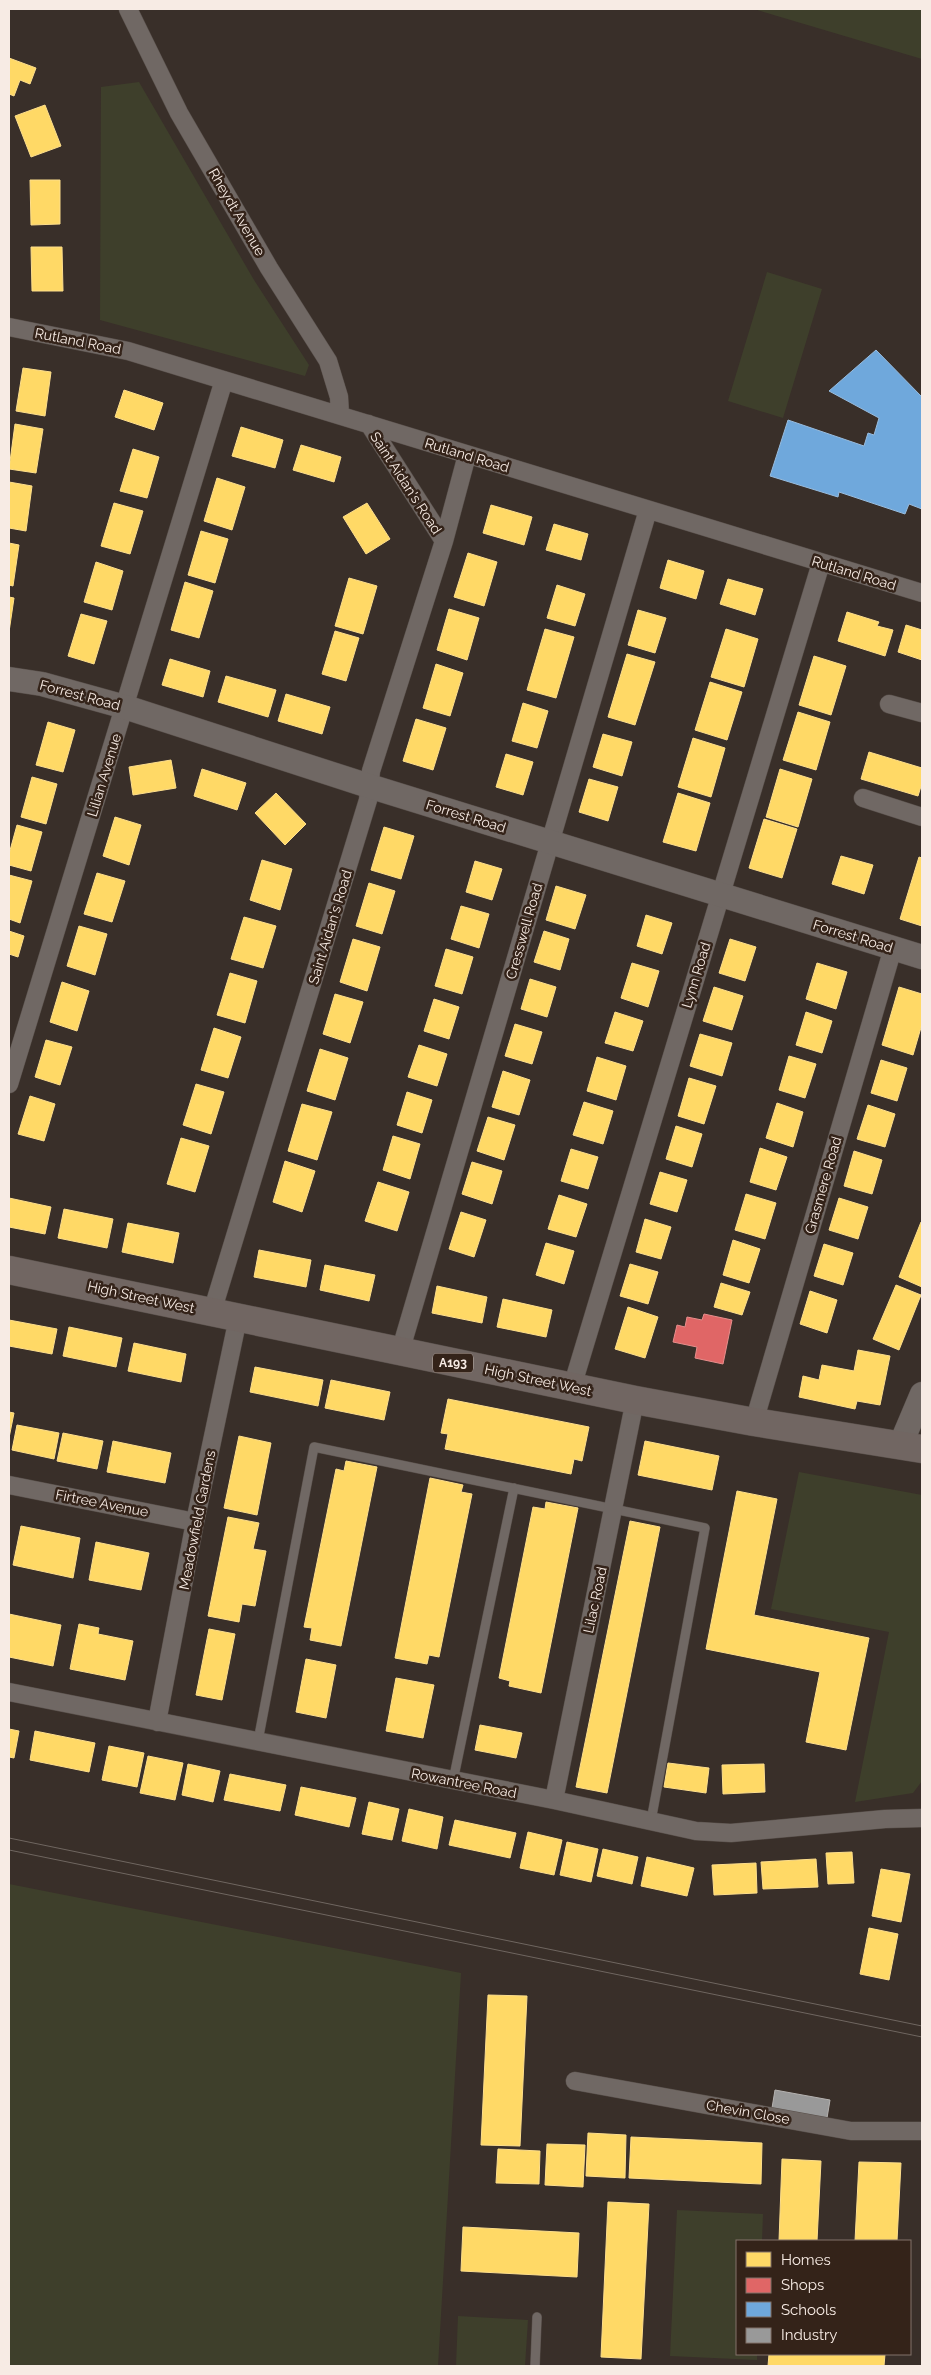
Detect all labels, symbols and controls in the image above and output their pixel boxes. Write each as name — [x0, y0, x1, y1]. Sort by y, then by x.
street label: Rheydt Avenue — [206, 165, 268, 259]
street label: Rutland Road — [34, 325, 122, 357]
street label: Saint Aidan's Road — [367, 429, 445, 537]
street label: Rutland Road — [423, 435, 511, 475]
street label: Rutland Road — [810, 553, 898, 593]
street label: Forrest Road — [38, 677, 122, 713]
street label: Lilian Avenue — [84, 731, 124, 819]
street label: Forrest Road — [424, 796, 508, 836]
street label: Saint Aidan's Road — [305, 868, 355, 986]
street label: Cresswell Road — [503, 881, 545, 981]
street label: Forrest Road — [811, 916, 895, 956]
street label: Lynn Road — [678, 940, 714, 1010]
street label: Grasmere Road — [801, 1135, 845, 1235]
street label: High Street West — [86, 1278, 196, 1316]
road number: A193 — [433, 1354, 473, 1372]
street label: High Street West — [483, 1361, 593, 1399]
street label: Meadowfield Gardens — [176, 1449, 218, 1591]
street label: Firtree Avenue — [54, 1486, 150, 1520]
street label: Lilac Road — [580, 1565, 610, 1635]
street label: Rowantree Road — [410, 1765, 518, 1801]
street label: Chevin Close — [705, 2097, 791, 2127]
legend — [736, 2240, 911, 2355]
text: Homes — [781, 2251, 831, 2269]
text: Shops — [781, 2276, 824, 2294]
text: Schools — [781, 2301, 836, 2319]
text: Industry — [781, 2326, 837, 2344]

